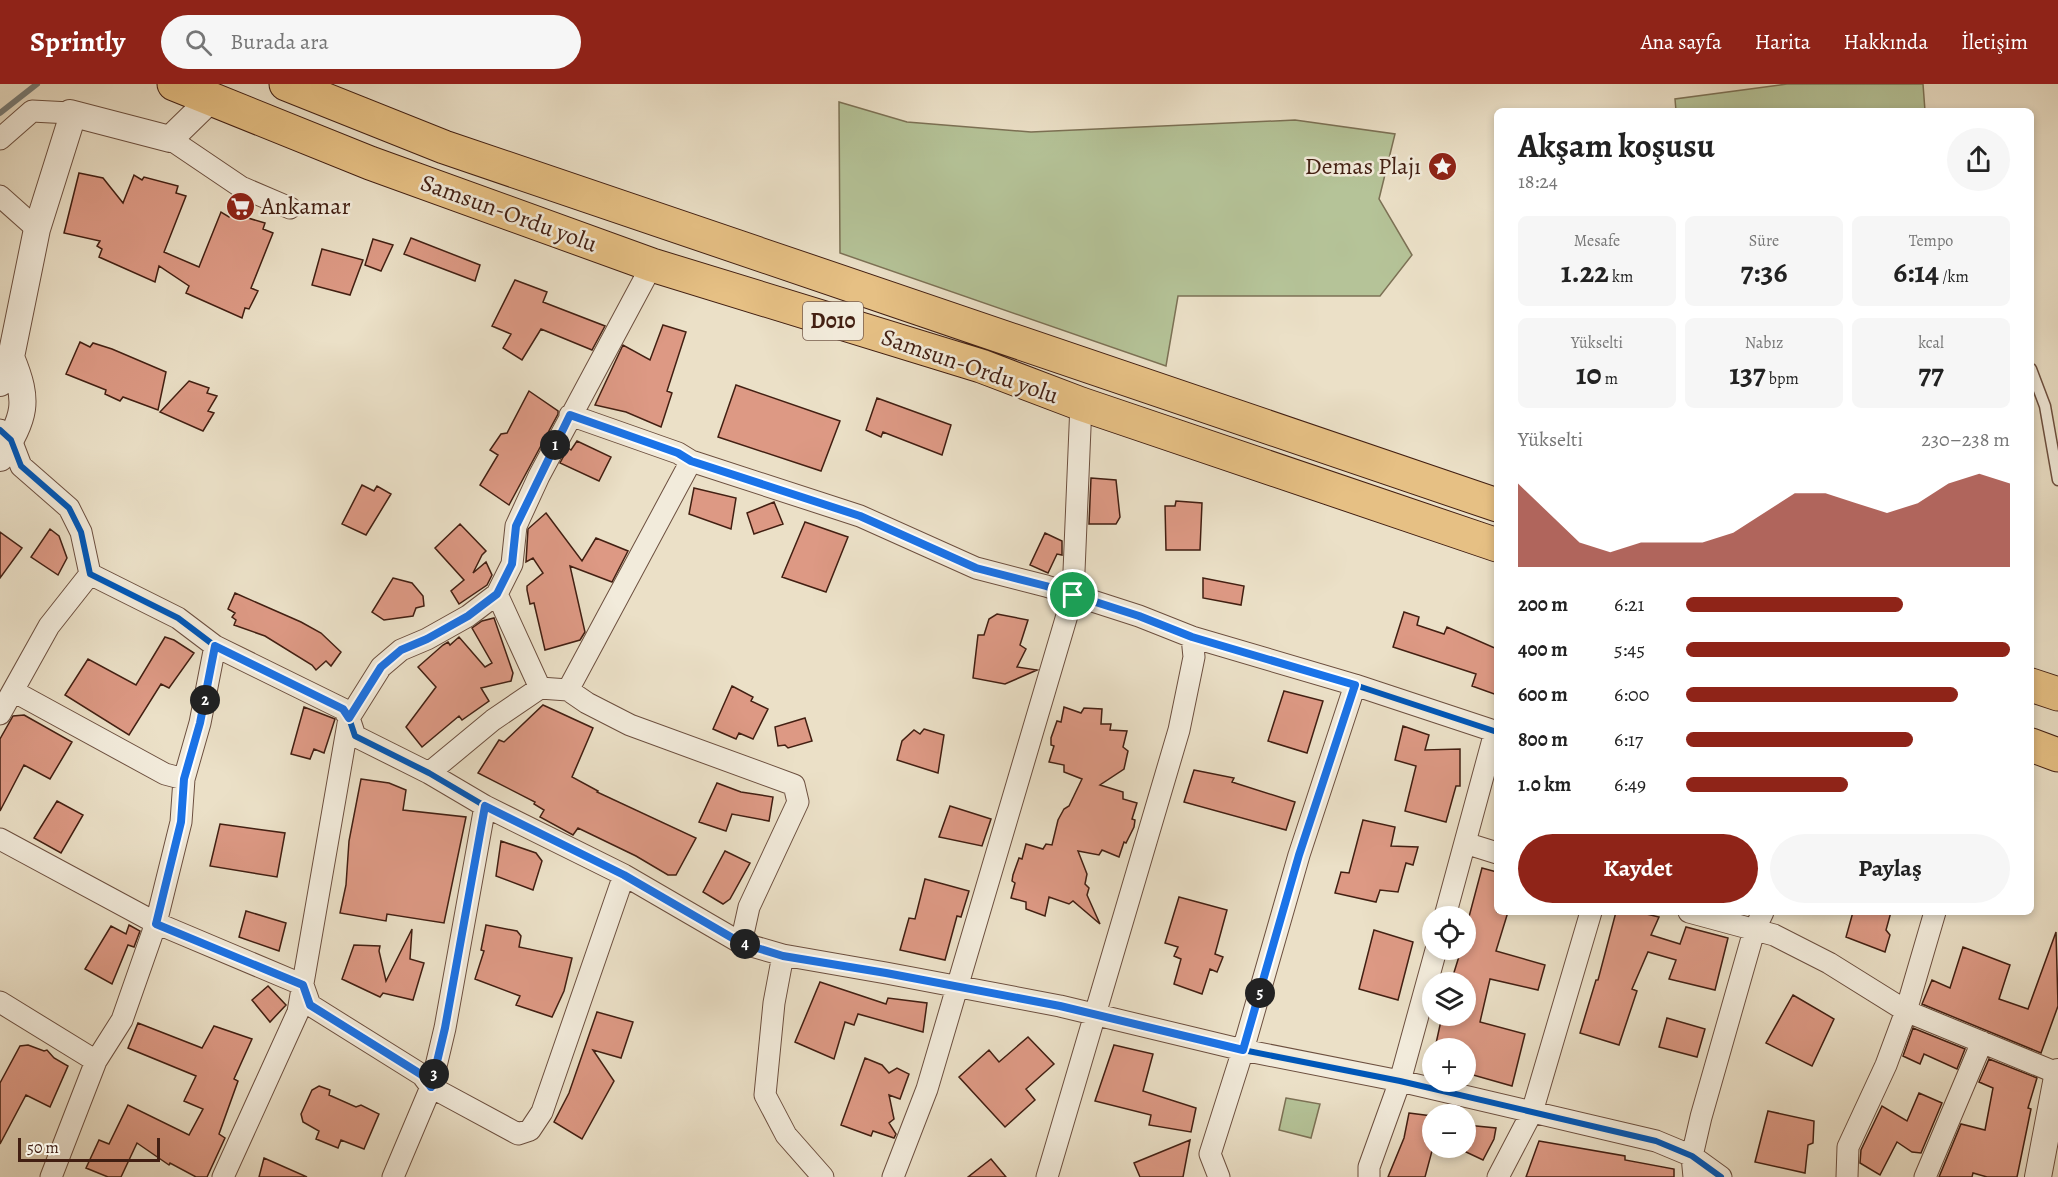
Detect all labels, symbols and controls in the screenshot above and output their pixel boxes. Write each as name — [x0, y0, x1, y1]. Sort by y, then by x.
search box — [161, 15, 581, 69]
text: Sprintly — [30, 23, 125, 61]
icon: search — [182, 26, 215, 59]
text: Burada ara — [230, 27, 329, 57]
text: Ana sayfa — [1641, 28, 1722, 56]
text: Harita — [1755, 28, 1811, 56]
text: Hakkında — [1844, 28, 1928, 56]
text: İletişim — [1961, 28, 2028, 56]
text: Akşam koşusu — [1518, 123, 1715, 168]
button: share — [1947, 128, 2010, 191]
place label: Demas Plajı — [1305, 150, 1421, 182]
place icon: Demas Plajı — [1426, 150, 1458, 182]
street label: Samsun-Ordu yolu — [416, 166, 602, 260]
text: 18:24 — [1518, 168, 1558, 195]
supermarket icon: Ankamar — [224, 190, 256, 222]
place label: Ankamar — [260, 190, 351, 222]
text: Mesafe — [1574, 230, 1620, 252]
text: Süre — [1749, 230, 1779, 252]
text: Tempo — [1909, 230, 1953, 252]
text: 1.22 — [1561, 252, 1609, 292]
text: 7:36 — [1741, 252, 1787, 292]
text: 6:14 — [1893, 252, 1939, 292]
text: km — [1609, 266, 1633, 288]
text: /km — [1939, 266, 1969, 288]
road number: D010 — [803, 302, 863, 340]
street label: Samsun-Ordu yolu — [877, 321, 1063, 411]
text: Yükselti — [1571, 332, 1623, 354]
text: Nabız — [1745, 332, 1783, 354]
text: kcal — [1918, 332, 1944, 354]
text: 10 — [1576, 354, 1602, 394]
text: 137 — [1729, 354, 1766, 394]
text: 77 — [1918, 354, 1944, 394]
text: m — [1602, 368, 1618, 390]
text: bpm — [1766, 368, 1799, 390]
text: Yükselti — [1518, 426, 1583, 453]
text: 230–238 m — [1921, 426, 2010, 453]
pin: 1 — [540, 430, 570, 460]
text: 1 — [552, 434, 558, 456]
pin — [1047, 569, 1098, 620]
icon: arrive — [1056, 578, 1089, 611]
text: 200 m — [1518, 591, 1568, 618]
text: 6:21 — [1614, 591, 1644, 618]
text: 400 m — [1518, 636, 1568, 663]
text: 5:45 — [1614, 636, 1645, 663]
text: 600 m — [1518, 681, 1568, 708]
text: 6:00 — [1614, 681, 1649, 708]
pin: 2 — [190, 685, 220, 715]
text: 2 — [201, 689, 209, 711]
text: 800 m — [1518, 726, 1568, 753]
text: 6:17 — [1614, 726, 1643, 753]
text: 1.0 km — [1518, 771, 1571, 798]
text: 6:49 — [1614, 771, 1646, 798]
button: Kaydet — [1518, 834, 1758, 903]
button: Paylaş — [1770, 834, 2010, 903]
map controls — [1422, 906, 1476, 1158]
button: locate — [1422, 906, 1476, 960]
pin: 4 — [730, 929, 760, 959]
text: 4 — [741, 933, 749, 955]
button: layers — [1422, 972, 1476, 1026]
pin: 5 — [1245, 978, 1275, 1008]
text: 5 — [1257, 982, 1263, 1004]
button: + — [1422, 1038, 1476, 1092]
pin: 3 — [419, 1059, 449, 1089]
text: 3 — [431, 1063, 437, 1085]
button: − — [1422, 1104, 1476, 1158]
scale bar — [18, 1135, 160, 1162]
text: 50 m — [27, 1137, 59, 1159]

